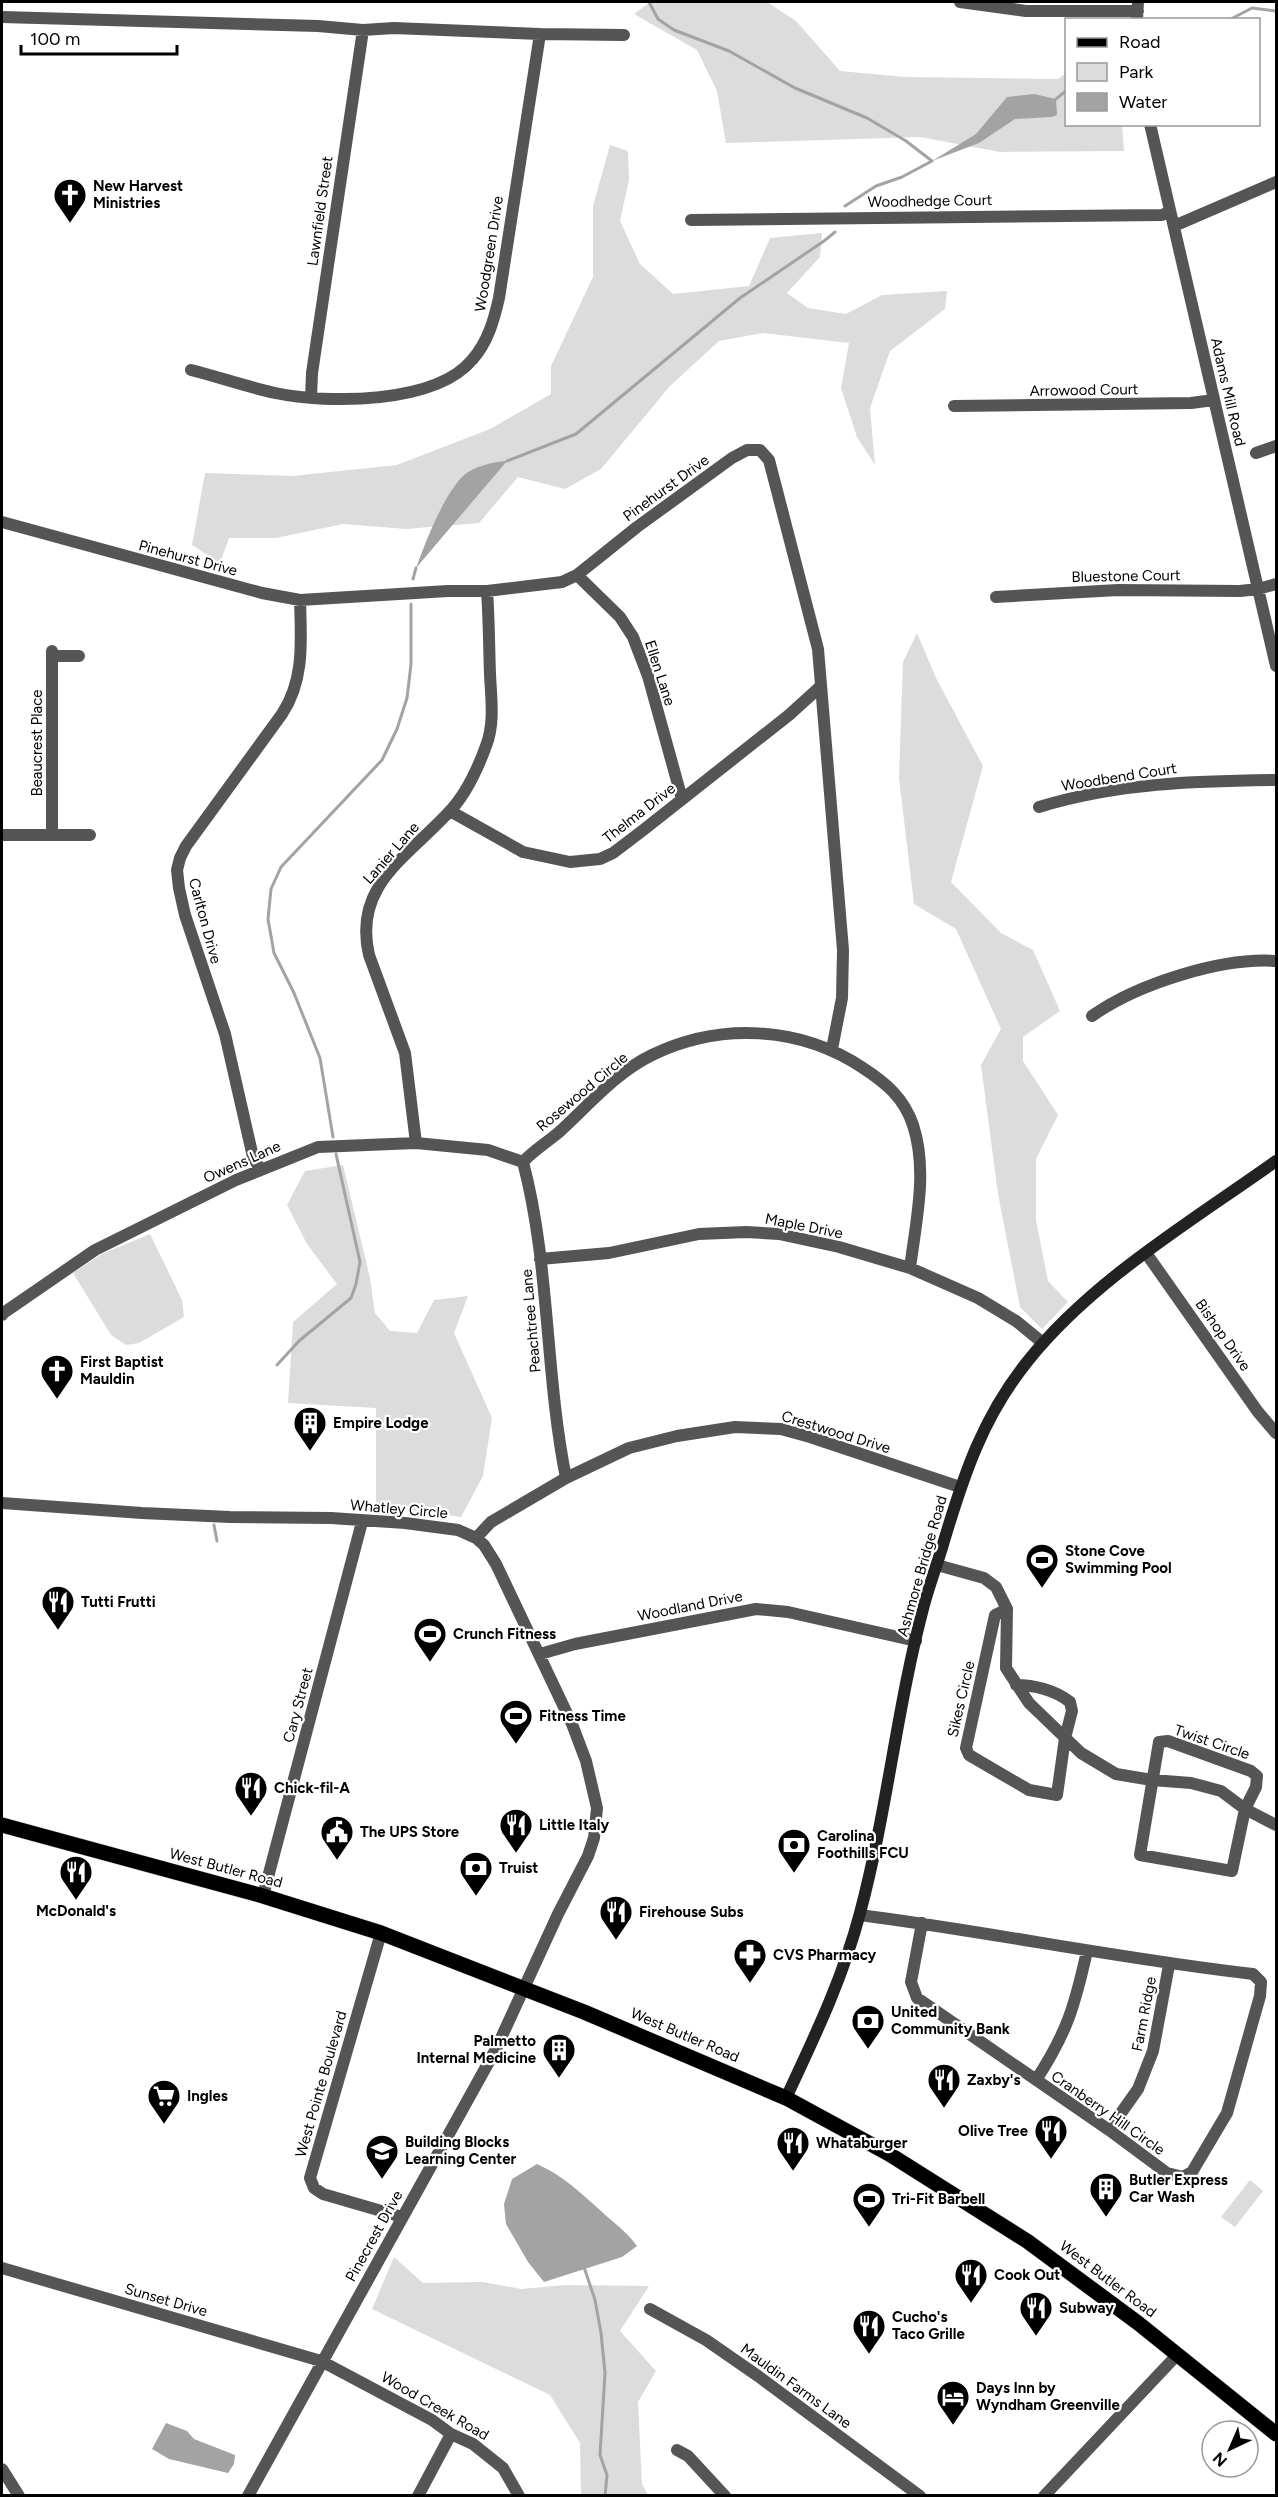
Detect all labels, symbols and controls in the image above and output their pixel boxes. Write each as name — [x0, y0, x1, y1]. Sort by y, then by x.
scale bar — [21, 18, 177, 56]
legend — [1065, 18, 1260, 126]
text: 100 m — [30, 28, 80, 50]
text: Road — [1119, 31, 1160, 53]
text: Park — [1119, 61, 1154, 83]
text: Water — [1119, 91, 1167, 113]
street label: Lawnfield Street — [303, 155, 337, 267]
church icon: New Harvest Ministries — [52, 177, 88, 224]
place label: New Harvest Ministries — [93, 177, 183, 212]
street label: Woodhedge Court — [868, 191, 993, 211]
street label: Woodgreen Drive — [471, 195, 507, 313]
street label: Adams Mill Road — [1207, 336, 1249, 448]
street label: Arrowood Court — [1029, 380, 1139, 400]
street label: Pinehurst Drive — [620, 451, 712, 525]
street label: Pinehurst Drive — [137, 536, 239, 580]
street label: Bluestone Court — [1071, 566, 1181, 586]
street label: Ellen Lane — [641, 638, 679, 708]
street label: Beaucrest Place — [28, 689, 46, 797]
street label: Woodbend Court — [1060, 759, 1178, 795]
street label: Thelma Drive — [599, 779, 679, 847]
street label: Lanier Lane — [359, 818, 423, 888]
street label: Carlton Drive — [185, 876, 225, 966]
street label: Rosewood Circle — [533, 1049, 631, 1135]
street label: Owens Lane — [201, 1137, 283, 1187]
street label: Maple Drive — [763, 1210, 845, 1242]
street label: Peachtree Lane — [518, 1269, 544, 1373]
street label: Bishop Drive — [1192, 1295, 1254, 1375]
church icon: First Baptist Mauldin — [39, 1353, 75, 1400]
place label: First Baptist Mauldin — [80, 1353, 164, 1388]
building icon: Empire Lodge — [292, 1405, 328, 1452]
street label: Crestwood Drive — [779, 1407, 893, 1457]
place label: Empire Lodge — [333, 1414, 429, 1432]
street label: Ashmore Bridge Road — [893, 1493, 951, 1639]
street label: Whatley Circle — [349, 1496, 449, 1522]
sports icon: Stone Cove Swimming Pool — [1024, 1542, 1060, 1589]
place label: Stone Cove Swimming Pool — [1065, 1542, 1172, 1577]
restaurant icon: Tutti Frutti — [40, 1584, 76, 1631]
street label: Woodland Drive — [636, 1587, 744, 1625]
place label: Tutti Frutti — [81, 1593, 156, 1611]
sports icon: Crunch Fitness — [412, 1616, 448, 1663]
place label: Crunch Fitness — [453, 1625, 556, 1643]
street label: Sikes Circle — [943, 1659, 979, 1739]
street label: Cary Street — [279, 1665, 317, 1745]
sports icon: Fitness Time — [498, 1698, 534, 1745]
place label: Fitness Time — [539, 1707, 626, 1725]
street label: Twist Circle — [1172, 1721, 1252, 1763]
restaurant icon: Chick-fil-A — [233, 1770, 269, 1817]
place label: Chick-fil-A — [274, 1779, 350, 1797]
restaurant icon: Little Italy — [498, 1807, 534, 1854]
public building icon: The UPS Store — [319, 1814, 355, 1861]
place label: Little Italy — [539, 1816, 610, 1834]
place label: The UPS Store — [360, 1823, 460, 1841]
bank icon: Carolina Foothills FCU — [776, 1827, 812, 1874]
place label: Carolina Foothills FCU — [817, 1827, 909, 1862]
street label: West Butler Road — [167, 1844, 285, 1892]
bank icon: Truist — [458, 1850, 494, 1897]
restaurant icon: McDonald's — [58, 1854, 94, 1901]
place label: Truist — [499, 1859, 538, 1877]
restaurant icon: Firehouse Subs — [598, 1894, 634, 1941]
place label: McDonald's — [36, 1902, 116, 1920]
place label: Firehouse Subs — [639, 1903, 743, 1921]
pharmacy icon: CVS Pharmacy — [732, 1937, 768, 1984]
place label: CVS Pharmacy — [773, 1946, 877, 1964]
street label: Farm Ridge — [1128, 1975, 1160, 2053]
bank icon: United Community Bank — [850, 2003, 886, 2050]
place label: United Community Bank — [891, 2003, 1010, 2038]
street label: West Butler Road — [628, 2004, 742, 2066]
street label: West Pointe Boulevard — [291, 2009, 351, 2159]
place label: Palmetto Internal Medicine — [417, 2032, 537, 2067]
building icon: Palmetto Internal Medicine — [541, 2032, 577, 2079]
restaurant icon: Zaxby's — [926, 2062, 962, 2109]
street label: Cranberry Hill Circle — [1048, 2067, 1168, 2159]
place label: Zaxby's — [967, 2071, 1020, 2089]
supermarket icon: Ingles — [146, 2078, 182, 2125]
place label: Ingles — [187, 2087, 228, 2105]
restaurant icon: Olive Tree — [1033, 2113, 1069, 2160]
place label: Olive Tree — [958, 2122, 1029, 2140]
restaurant icon: Whataburger — [775, 2125, 811, 2172]
school or university icon: Building Blocks Learning Center — [364, 2133, 400, 2180]
place label: Building Blocks Learning Center — [405, 2133, 517, 2168]
place label: Whataburger — [816, 2134, 908, 2152]
building icon: Butler Express Car Wash — [1088, 2171, 1124, 2218]
place label: Butler Express Car Wash — [1129, 2171, 1228, 2206]
sports icon: Tri-Fit Barbell — [851, 2181, 887, 2228]
street label: Pinecrest Drive — [342, 2187, 406, 2285]
place label: Tri-Fit Barbell — [892, 2190, 985, 2208]
street label: West Butler Road — [1056, 2237, 1160, 2321]
restaurant icon: Cook Out — [953, 2257, 989, 2304]
place label: Cook Out — [994, 2266, 1060, 2284]
street label: Sunset Drive — [123, 2280, 209, 2320]
restaurant icon: Subway — [1018, 2290, 1054, 2337]
place label: Subway — [1059, 2299, 1114, 2317]
restaurant icon: Cucho's Taco Grille — [851, 2308, 887, 2355]
place label: Cucho's Taco Grille — [892, 2308, 965, 2343]
street label: Mauldin Farms Lane — [737, 2340, 855, 2432]
street label: Wood Creek Road — [378, 2368, 492, 2444]
hotel icon: Days Inn by Wyndham Greenville — [935, 2379, 971, 2426]
place label: Days Inn by Wyndham Greenville — [976, 2379, 1120, 2414]
north arrow — [1200, 2419, 1260, 2479]
text: N — [1209, 2448, 1231, 2471]

